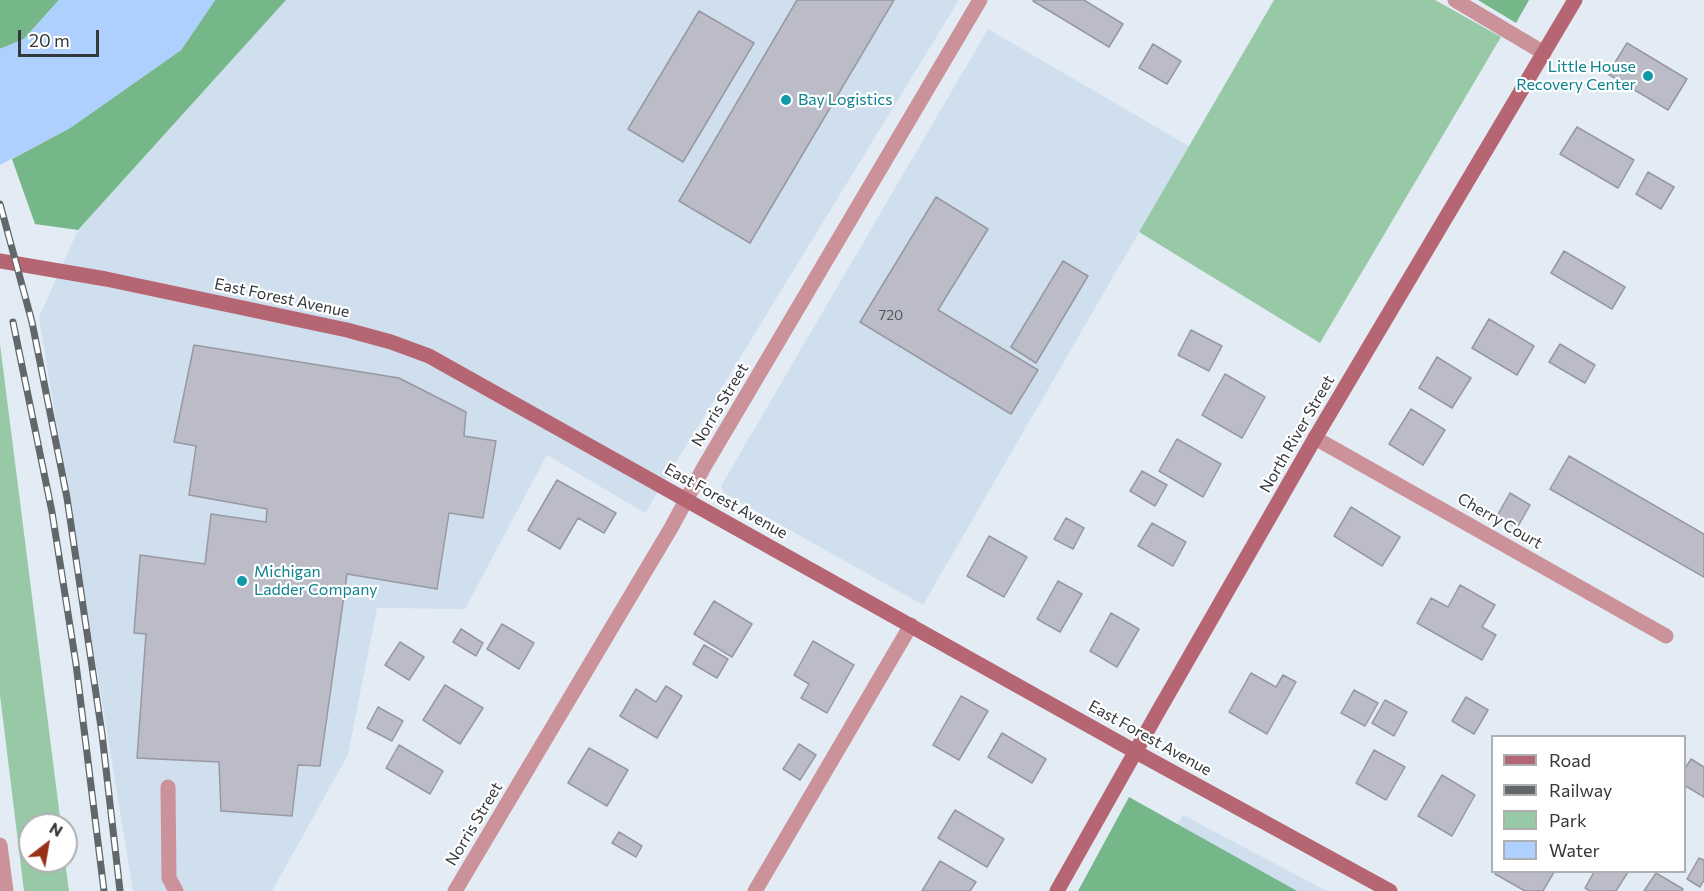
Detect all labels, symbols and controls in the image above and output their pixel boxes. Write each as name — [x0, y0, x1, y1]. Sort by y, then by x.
scale bar — [21, 18, 102, 56]
text: 20 m — [29, 29, 70, 51]
place label: Little House Recovery Center — [1516, 57, 1636, 95]
marker: Little House Recovery Center — [1641, 69, 1655, 83]
place label: Bay Logistics — [798, 90, 892, 110]
marker: Bay Logistics — [779, 93, 793, 107]
street label: East Forest Avenue — [213, 274, 351, 322]
house number: 720 — [879, 307, 903, 323]
street label: Norris Street — [688, 360, 752, 450]
street label: North River Street — [1256, 372, 1338, 496]
street label: East Forest Avenue — [661, 459, 791, 543]
street label: Cherry Court — [1454, 489, 1546, 553]
place label: Michigan Ladder Company — [254, 562, 377, 600]
marker: Michigan Ladder Company — [235, 574, 249, 588]
street label: East Forest Avenue — [1085, 696, 1215, 780]
legend — [1491, 735, 1686, 873]
text: Road — [1549, 749, 1591, 771]
street label: Norris Street — [442, 779, 506, 869]
text: Railway — [1549, 779, 1612, 801]
text: Park — [1549, 809, 1587, 831]
north arrow — [18, 813, 78, 873]
text: N — [46, 818, 67, 840]
text: Water — [1549, 839, 1600, 861]

